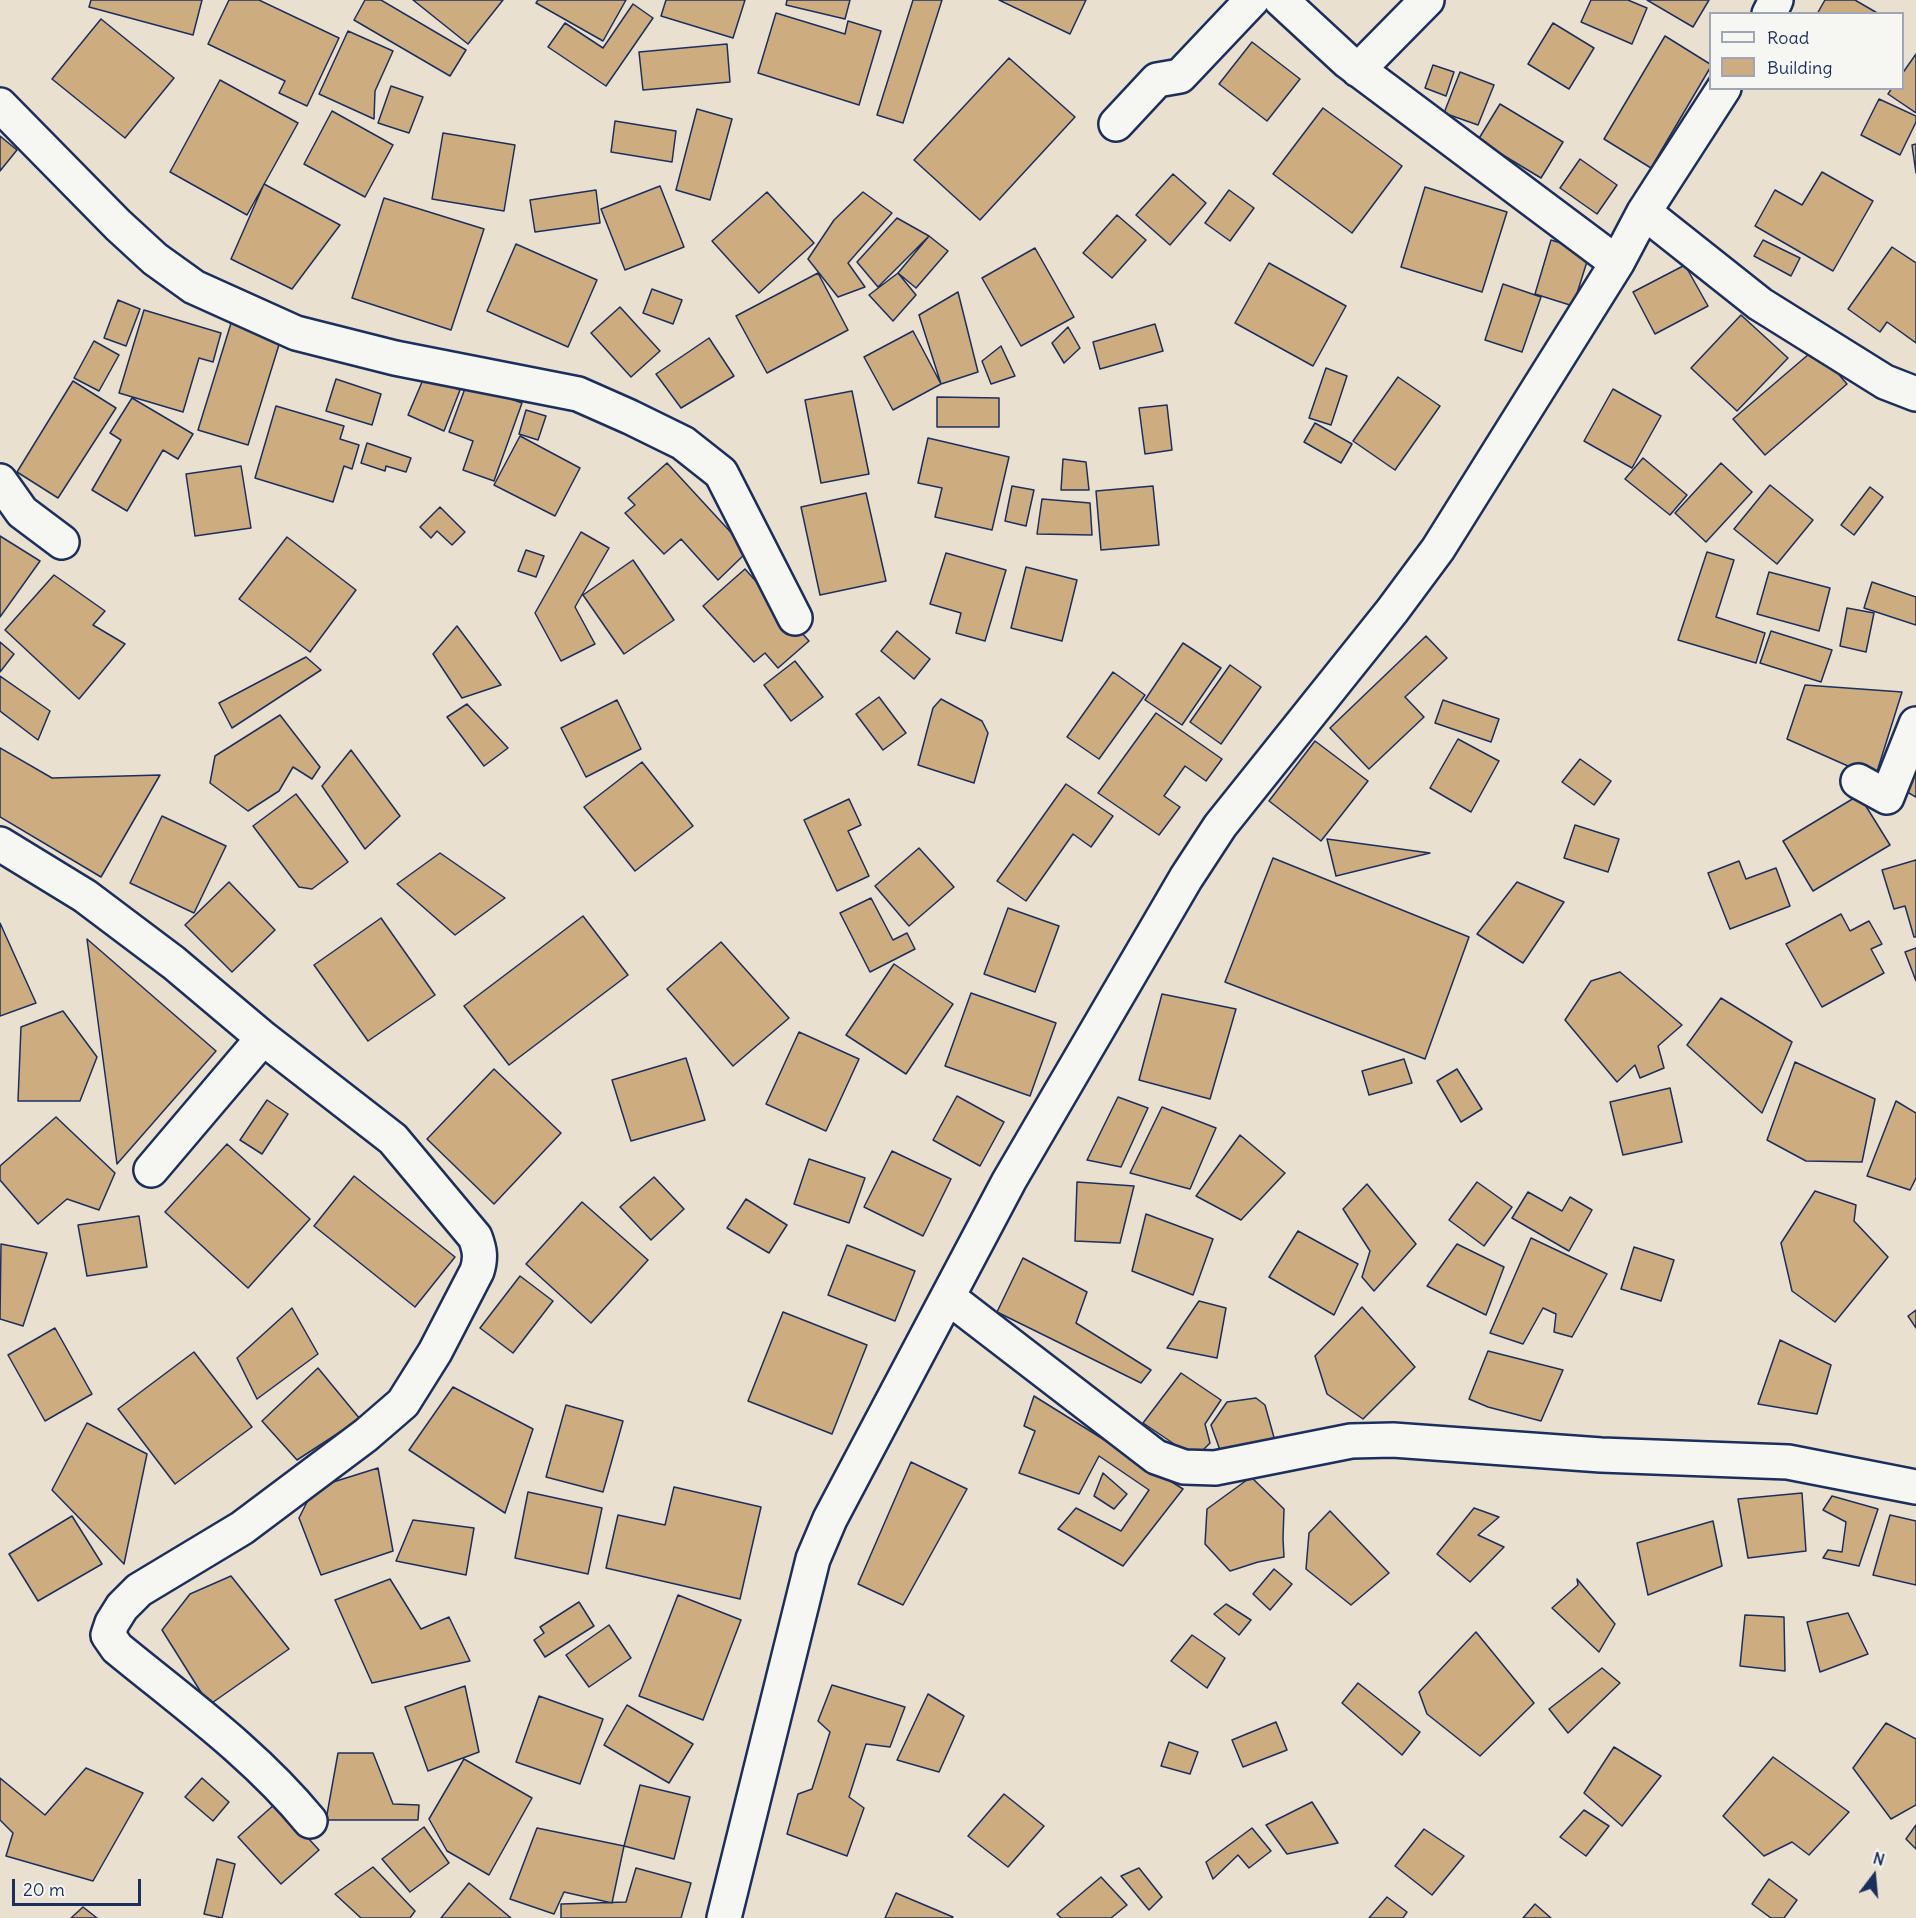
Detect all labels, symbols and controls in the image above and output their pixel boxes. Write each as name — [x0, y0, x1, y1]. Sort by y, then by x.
legend — [1709, 12, 1904, 90]
text: Road — [1767, 26, 1809, 49]
text: Building — [1767, 56, 1832, 79]
north arrow — [1844, 1846, 1904, 1906]
text: N — [1871, 1848, 1887, 1870]
scale bar — [15, 1867, 144, 1905]
text: 20 m — [23, 1878, 65, 1901]

